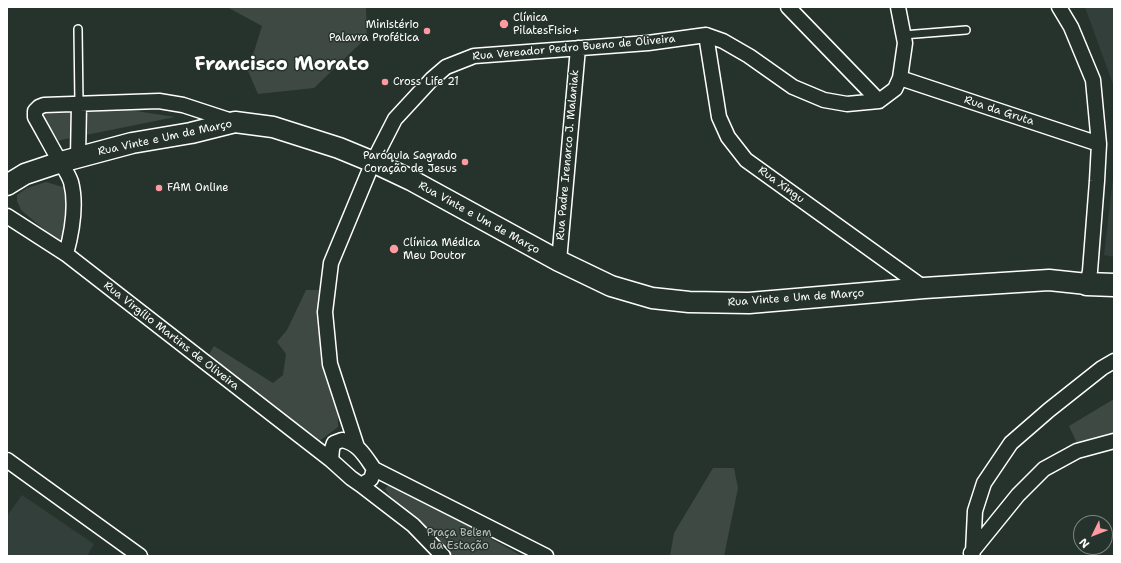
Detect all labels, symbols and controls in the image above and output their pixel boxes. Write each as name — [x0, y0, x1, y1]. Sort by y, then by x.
place label: Clínica PilatesFisio+ — [513, 11, 579, 37]
place label: Ministério Palavra Profética — [329, 18, 419, 44]
marker: Clínica PilatesFisio+ — [498, 18, 510, 30]
marker: Ministério Palavra Profética — [422, 26, 432, 36]
street label: Rua Vereador Pedro Bueno de Oliveira — [472, 33, 676, 63]
district label: Francisco Morato — [195, 54, 369, 76]
street label: Rua Padre Irenarco J. Malaniak — [554, 69, 582, 241]
place label: Cross Life 21 — [393, 75, 459, 89]
marker: Cross Life 21 — [380, 77, 390, 87]
street label: Rua da Gruta — [962, 94, 1036, 128]
street label: Rua Vinte e Um de Março — [97, 117, 233, 159]
place label: Paróquia Sagrado Coração de Jesus — [363, 149, 457, 175]
marker: Paróquia Sagrado Coração de Jesus — [460, 157, 470, 167]
street label: Rua Xingu — [755, 164, 807, 206]
street label: Rua Vinte e Um de Março — [416, 179, 542, 257]
place label: FAM Online — [167, 181, 229, 195]
marker: FAM Online — [154, 183, 164, 193]
place label: Clínica Médica Meu Doutor — [403, 236, 480, 262]
marker: Clínica Médica Meu Doutor — [388, 243, 400, 255]
street label: Rua Virgílio Martins de Oliveira — [101, 279, 241, 393]
street label: Rua Vinte e Um de Março — [727, 287, 865, 309]
north arrow — [1073, 515, 1113, 555]
park label: Praça Belem da Estação — [427, 526, 491, 552]
text: N — [1076, 535, 1093, 551]

